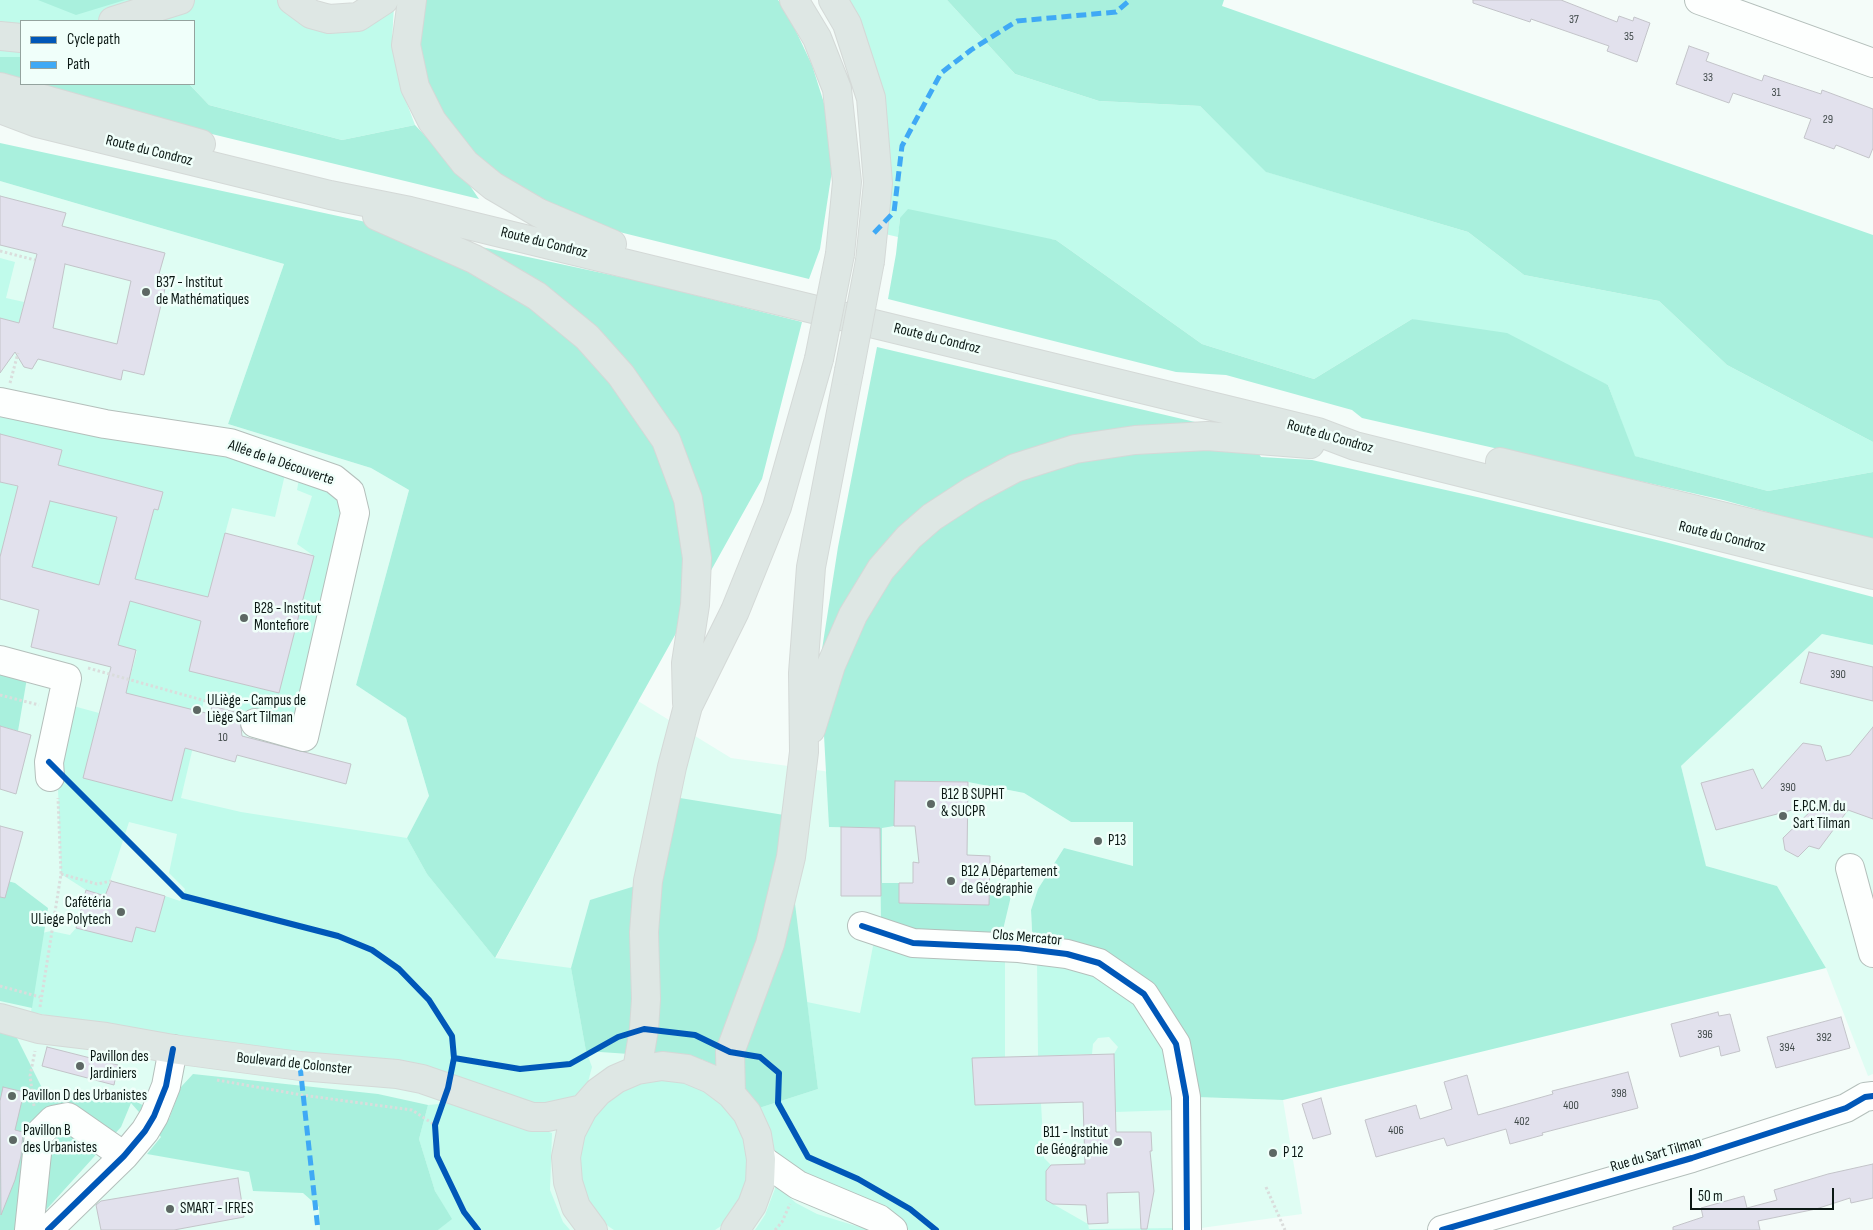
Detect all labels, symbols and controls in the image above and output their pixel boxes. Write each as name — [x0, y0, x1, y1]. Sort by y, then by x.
house number: 37 — [1569, 13, 1579, 27]
legend — [20, 20, 195, 85]
text: Cycle path — [67, 30, 120, 49]
house number: 35 — [1624, 30, 1634, 44]
text: Path — [67, 55, 90, 74]
house number: 33 — [1703, 71, 1713, 85]
house number: 31 — [1771, 86, 1781, 100]
house number: 29 — [1823, 113, 1833, 127]
street label: Route du Condroz — [104, 132, 194, 170]
street label: Route du Condroz — [499, 224, 589, 262]
place label: B37 - Institut de Mathématiques — [156, 274, 249, 309]
marker: B37 - Institut de Mathématiques — [140, 286, 152, 298]
street label: Route du Condroz — [892, 320, 982, 358]
street label: Route du Condroz — [1285, 416, 1375, 458]
street label: Allée de la Découverte — [226, 436, 336, 490]
street label: Route du Condroz — [1677, 518, 1767, 556]
place label: B28 - Institut Montefiore — [254, 600, 321, 635]
marker: B28 - Institut Montefiore — [238, 612, 250, 624]
house number: 390 — [1830, 668, 1846, 682]
place label: ULiège - Campus de Liège Sart Tilman — [207, 692, 306, 727]
marker: ULiège - Campus de Liège Sart Tilman — [191, 704, 203, 716]
house number: 10 — [218, 731, 228, 745]
house number: 390 — [1780, 781, 1796, 795]
place label: B12 B SUPHT & SUCPR — [941, 786, 1005, 821]
marker: B12 B SUPHT & SUCPR — [925, 798, 937, 810]
place label: E.P.C.M. du Sart Tilman — [1793, 798, 1850, 833]
marker: E.P.C.M. du Sart Tilman — [1777, 810, 1789, 822]
place label: P13 — [1108, 832, 1126, 850]
marker: P13 — [1092, 835, 1104, 847]
place label: B12 A Département de Géographie — [961, 863, 1058, 898]
marker: B12 A Département de Géographie — [945, 875, 957, 887]
place label: Cafétéria ULiege Polytech — [31, 894, 111, 929]
marker: Cafétéria ULiege Polytech — [115, 906, 127, 918]
street label: Clos Mercator — [992, 926, 1062, 950]
house number: 396 — [1697, 1028, 1713, 1042]
house number: 392 — [1816, 1031, 1832, 1045]
house number: 394 — [1779, 1041, 1795, 1055]
place label: Pavillon des Jardiniers — [90, 1048, 149, 1083]
street label: Boulevard de Colonster — [236, 1049, 352, 1079]
marker: Pavillon des Jardiniers — [74, 1060, 86, 1072]
place label: Pavillon D des Urbanistes — [22, 1087, 147, 1105]
house number: 398 — [1611, 1087, 1627, 1101]
marker: Pavillon D des Urbanistes — [6, 1090, 18, 1102]
house number: 400 — [1563, 1099, 1579, 1113]
house number: 402 — [1514, 1115, 1530, 1129]
place label: Pavillon B des Urbanistes — [23, 1122, 97, 1157]
place label: B11 - Institut de Géographie — [1036, 1124, 1108, 1159]
house number: 406 — [1388, 1124, 1404, 1138]
street label: Rue du Sart Tilman — [1609, 1133, 1703, 1177]
marker: Pavillon B des Urbanistes — [7, 1134, 19, 1146]
marker: B11 - Institut de Géographie — [1112, 1136, 1124, 1148]
place label: P 12 — [1283, 1144, 1303, 1162]
marker: P 12 — [1267, 1147, 1279, 1159]
scale bar — [1693, 1178, 1837, 1210]
text: 50 m — [1698, 1187, 1723, 1206]
place label: SMART - IFRES — [180, 1200, 253, 1218]
marker: SMART - IFRES — [164, 1203, 176, 1215]

